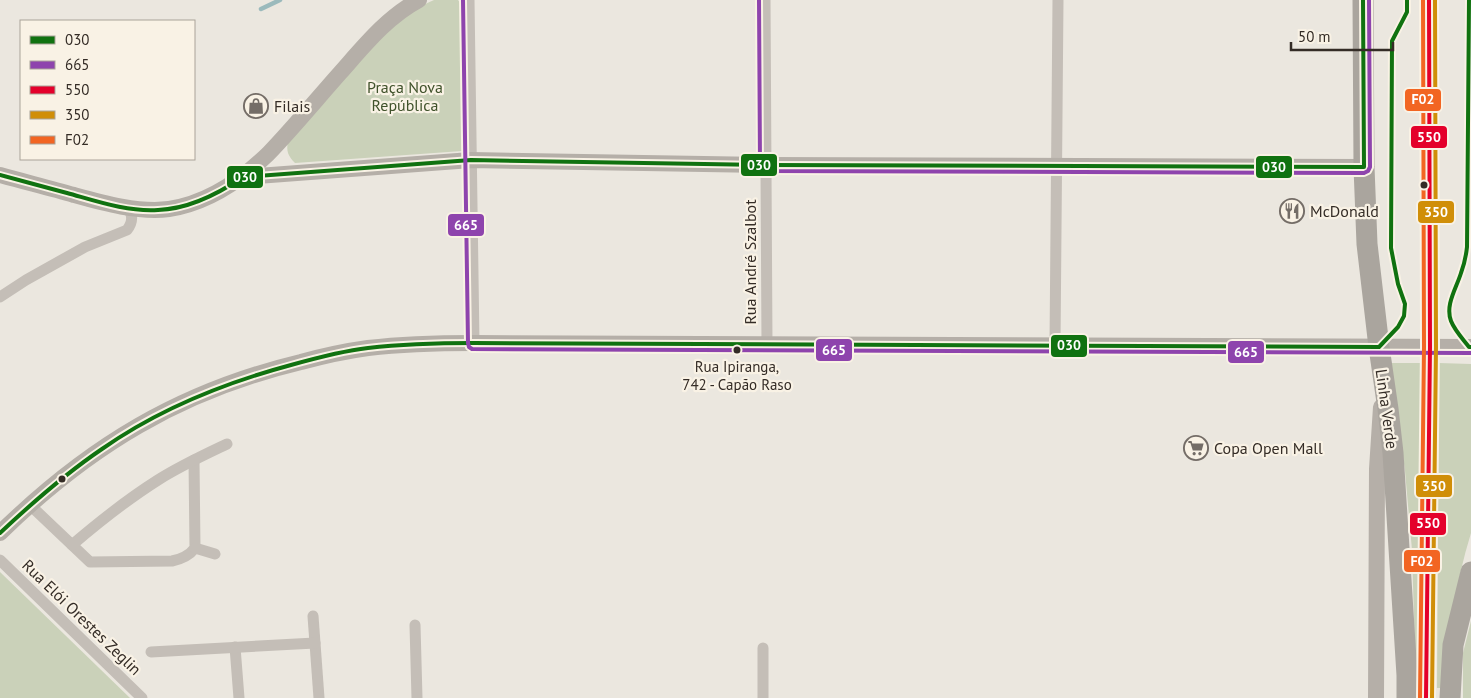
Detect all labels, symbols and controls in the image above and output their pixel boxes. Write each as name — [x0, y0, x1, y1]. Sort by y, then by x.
legend — [20, 20, 195, 160]
scale bar — [1291, 20, 1394, 52]
text: 50 m — [1298, 27, 1331, 46]
text: 030 — [65, 30, 90, 49]
text: 665 — [65, 55, 90, 74]
park label: Praça Nova República — [367, 77, 443, 115]
text: 550 — [65, 80, 90, 99]
line badge: F02 — [1404, 88, 1442, 112]
text: F02 — [1412, 90, 1435, 108]
shop icon: Filais — [243, 93, 269, 119]
place label: Filais — [274, 96, 310, 116]
text: 350 — [65, 105, 90, 124]
line badge: 550 — [1410, 125, 1448, 149]
text: 550 — [1417, 128, 1441, 146]
text: F02 — [65, 130, 89, 149]
line badge: 030 — [740, 153, 778, 177]
line badge: 030 — [1255, 155, 1293, 179]
text: 030 — [747, 156, 771, 174]
text: 030 — [1262, 158, 1286, 176]
line badge: 030 — [226, 165, 264, 189]
text: 030 — [233, 168, 257, 186]
unlabelled marker — [1419, 180, 1429, 190]
restaurant icon: McDonald — [1279, 198, 1305, 224]
street label: Rua André Szalbot — [740, 199, 760, 325]
line badge: 350 — [1417, 200, 1455, 224]
place label: McDonald — [1310, 201, 1379, 221]
text: 350 — [1424, 203, 1448, 221]
line badge: 665 — [447, 213, 485, 237]
text: 665 — [454, 216, 478, 234]
line badge: 030 — [1050, 334, 1088, 358]
text: 030 — [1057, 336, 1081, 354]
line badge: 665 — [815, 338, 853, 362]
line badge: 665 — [1227, 340, 1265, 364]
text: 665 — [822, 341, 846, 359]
text: 665 — [1234, 343, 1258, 361]
marker: Rua Ipiranga, 742 - Capão Raso — [732, 345, 742, 355]
place label: Rua Ipiranga, 742 - Capão Raso — [682, 357, 792, 394]
street label: Linha Verde — [1372, 368, 1402, 450]
supermarket icon: Copa Open Mall — [1183, 435, 1209, 461]
place label: Copa Open Mall — [1214, 438, 1323, 458]
unlabelled marker — [57, 474, 67, 484]
line badge: 350 — [1415, 474, 1453, 498]
text: 350 — [1422, 477, 1446, 495]
line badge: 550 — [1409, 512, 1447, 536]
text: 550 — [1416, 514, 1440, 532]
line badge: F02 — [1403, 549, 1441, 573]
text: F02 — [1411, 552, 1434, 570]
street label: Rua Elói Orestes Zeglin — [18, 555, 146, 679]

